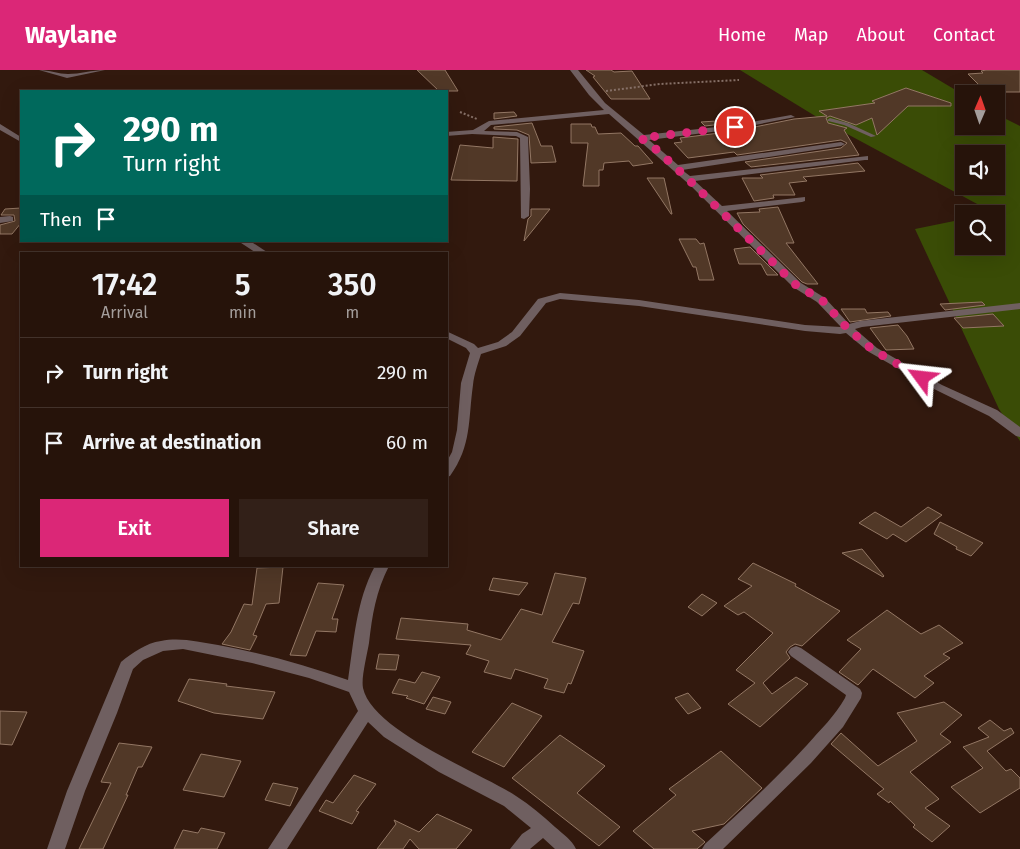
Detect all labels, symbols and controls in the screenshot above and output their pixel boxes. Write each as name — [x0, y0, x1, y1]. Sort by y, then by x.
text: Waylane — [25, 21, 117, 49]
text: Home — [718, 24, 766, 46]
text: Map — [794, 24, 828, 46]
text: About — [856, 24, 905, 46]
text: Contact — [933, 24, 995, 46]
north arrow — [955, 85, 1005, 135]
map controls — [955, 85, 1005, 255]
pin — [714, 106, 756, 148]
text: 290 m — [123, 108, 219, 150]
icon: right — [40, 110, 105, 175]
icon: arrive — [721, 113, 749, 141]
button: sound — [955, 145, 1005, 195]
text: Turn right — [123, 150, 220, 177]
icon: arrive — [92, 205, 120, 233]
button: search — [955, 205, 1005, 255]
text: Then — [40, 208, 82, 231]
text: 17:42 — [91, 267, 157, 303]
text: 5 — [235, 267, 251, 303]
text: 350 — [328, 267, 377, 303]
text: Arrival — [101, 303, 148, 322]
text: min — [229, 303, 257, 322]
text: m — [345, 303, 359, 322]
position arrow — [895, 351, 947, 403]
icon: right — [40, 359, 68, 387]
text: Turn right — [83, 361, 168, 384]
text: 290 m — [377, 361, 428, 384]
icon: arrive — [40, 429, 68, 457]
text: Arrive at destination — [83, 431, 262, 454]
text: 60 m — [386, 431, 428, 454]
button: Exit — [40, 499, 229, 557]
button: Share — [239, 499, 428, 557]

